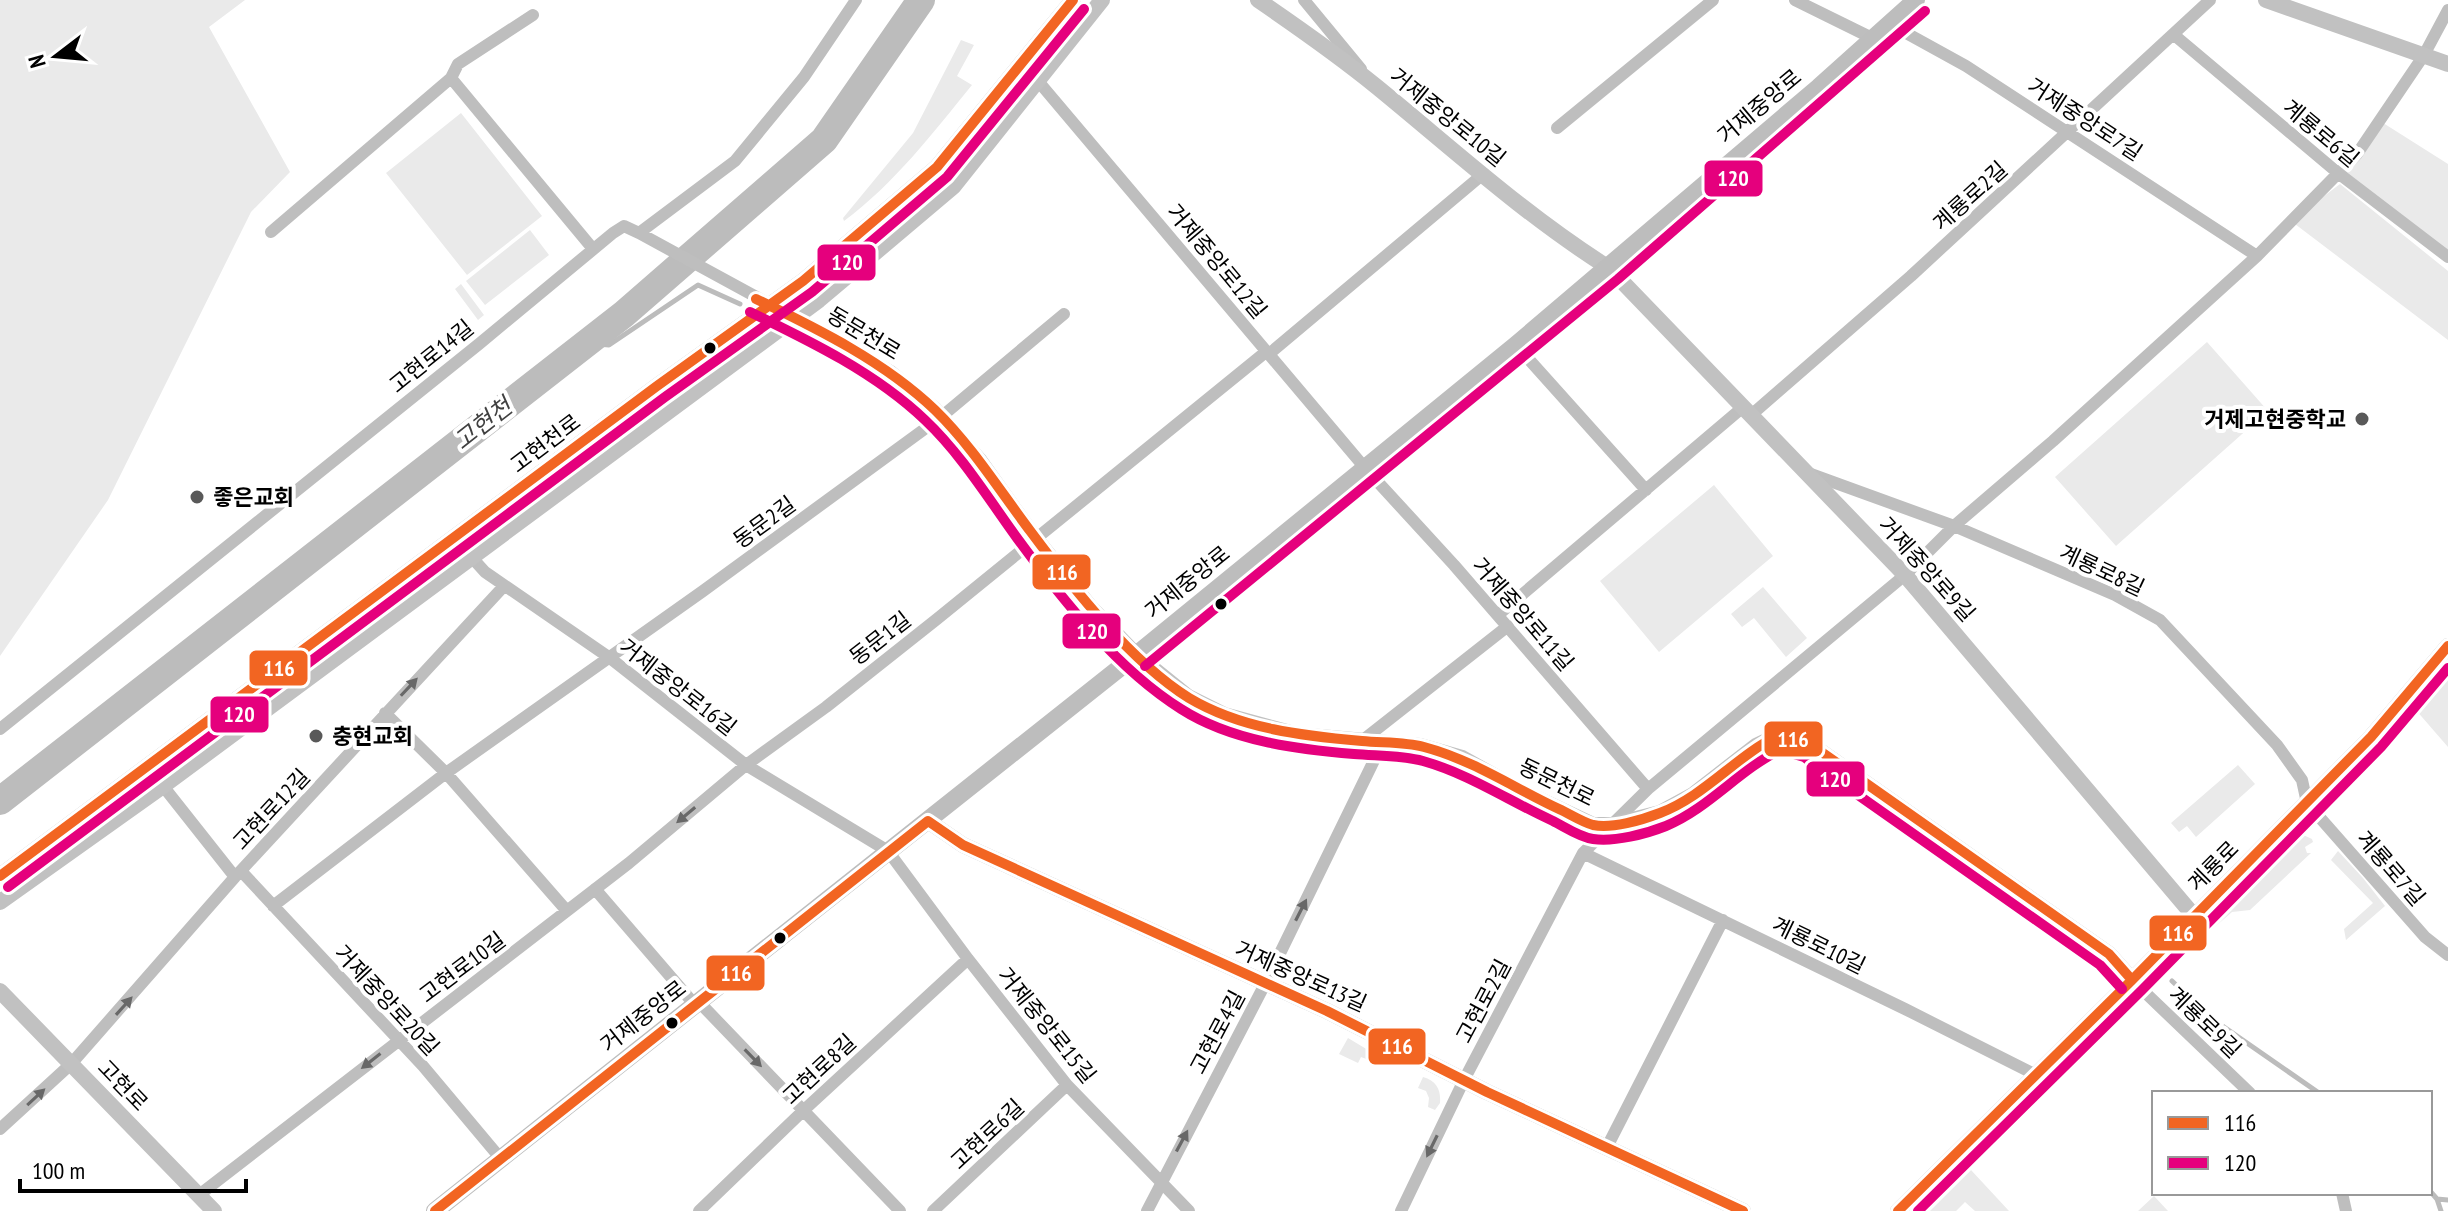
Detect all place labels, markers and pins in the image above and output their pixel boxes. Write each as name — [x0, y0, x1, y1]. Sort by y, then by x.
unlabelled marker — [702, 340, 718, 356]
place label: 거제고현중학교 — [2204, 405, 2346, 433]
marker: 거제고현중학교 — [2353, 410, 2371, 428]
place label: 좋은교회 — [213, 483, 294, 511]
marker: 좋은교회 — [188, 488, 206, 506]
unlabelled marker — [1213, 596, 1229, 612]
place label: 충현교회 — [332, 722, 413, 750]
marker: 충현교회 — [307, 727, 325, 745]
unlabelled marker — [772, 930, 788, 946]
unlabelled marker — [664, 1015, 680, 1031]

